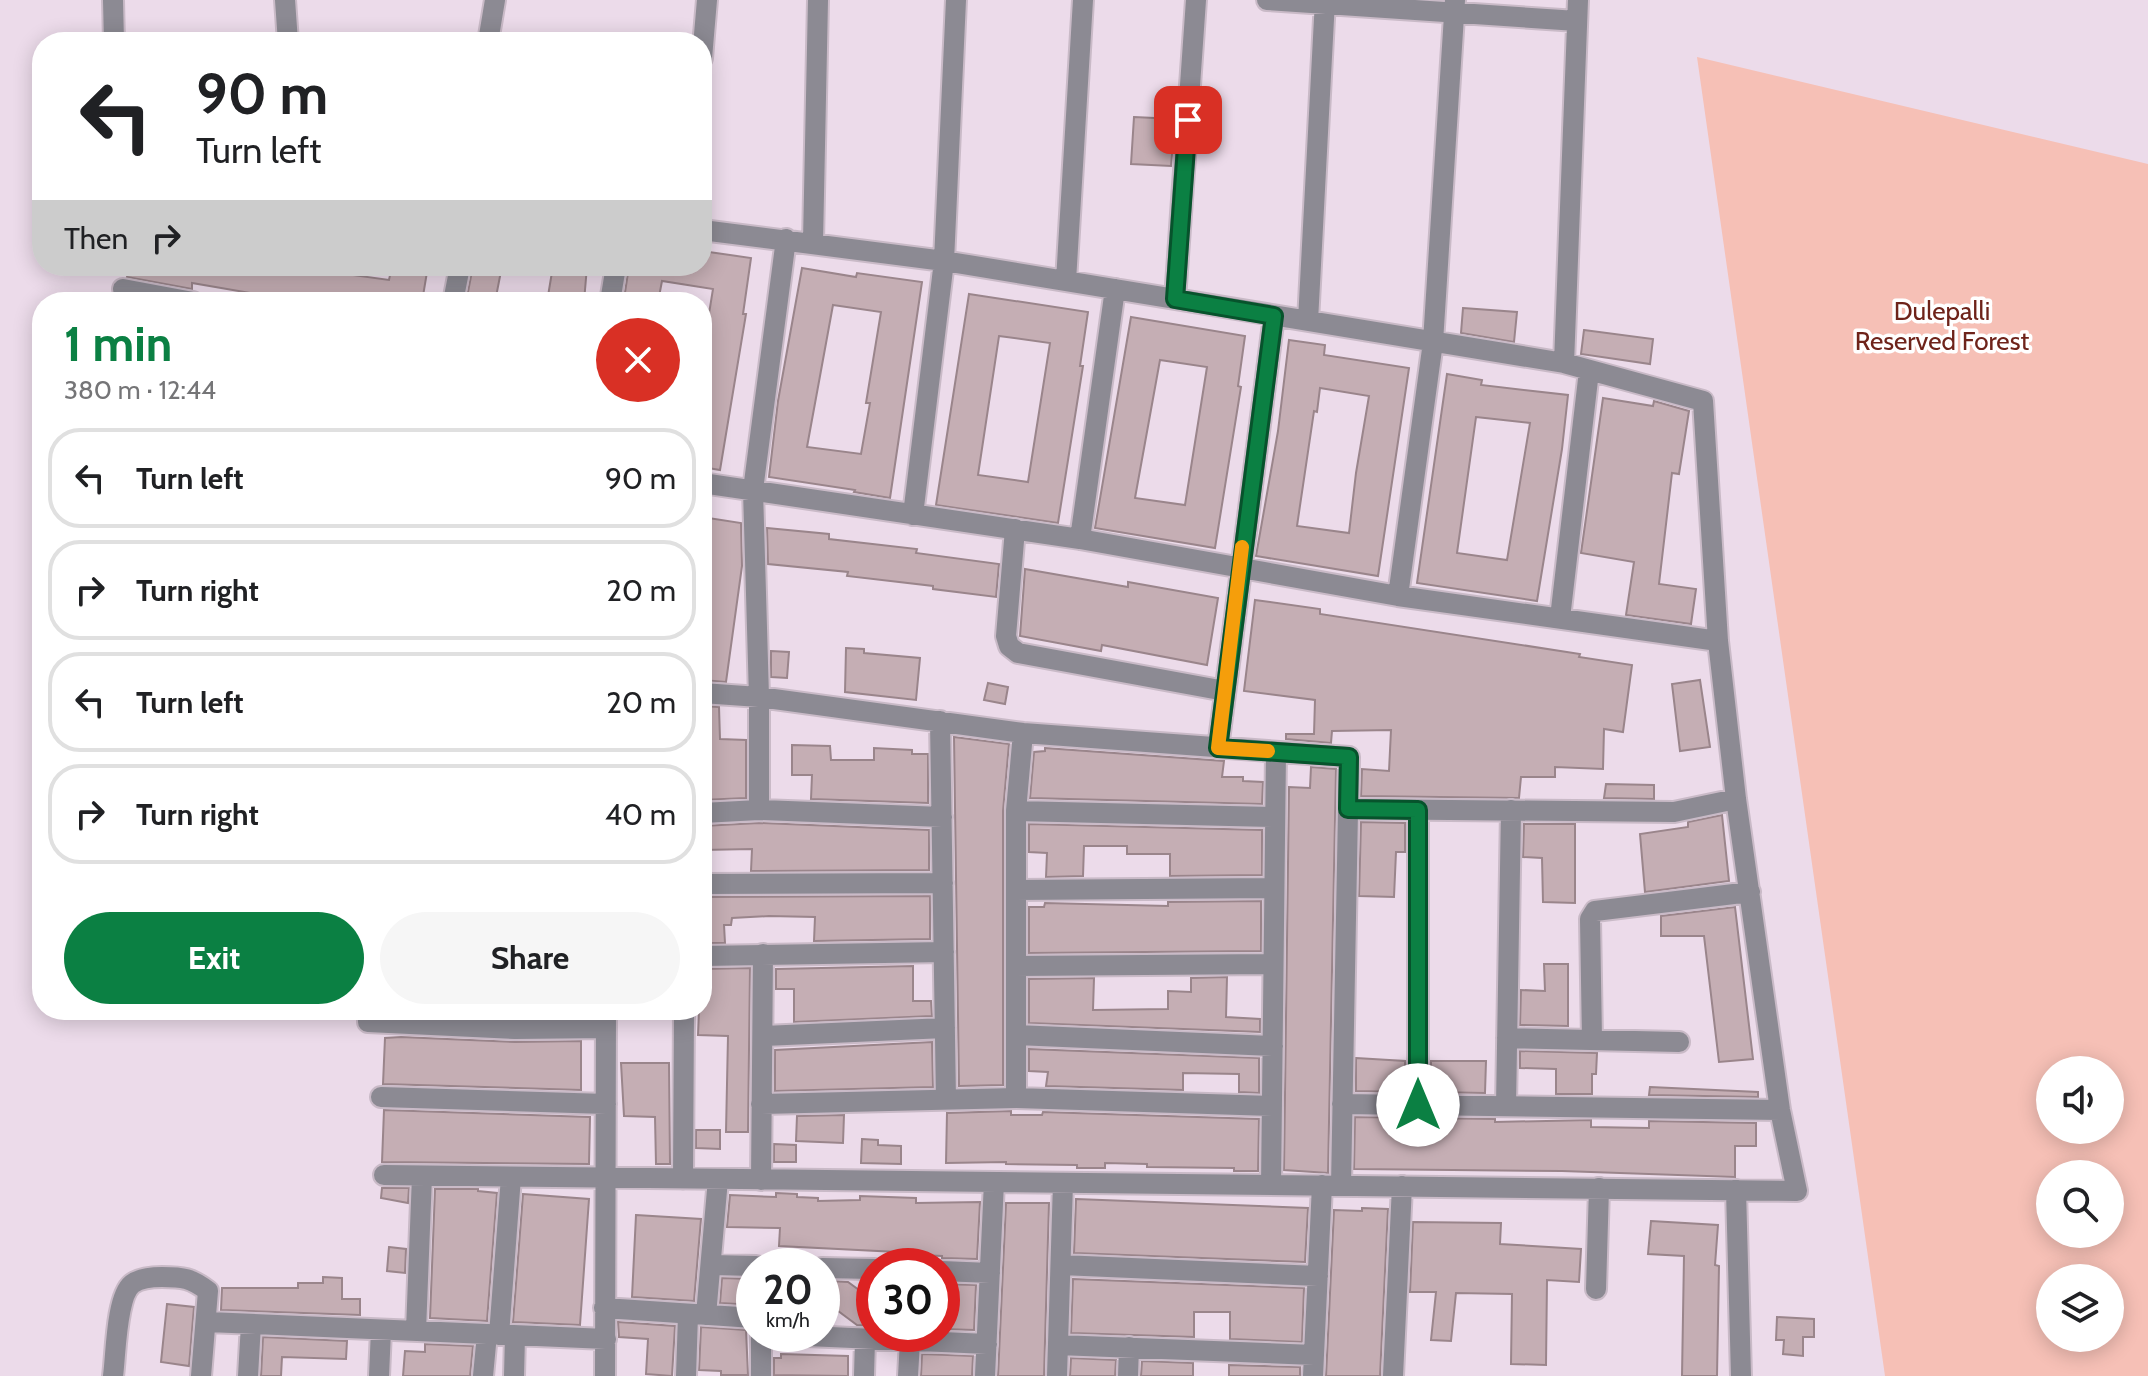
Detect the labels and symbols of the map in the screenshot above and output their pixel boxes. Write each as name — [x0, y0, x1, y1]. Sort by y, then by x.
pin — [1154, 86, 1222, 154]
park label: Dulepalli Reserved Forest — [1855, 295, 2029, 357]
position arrow — [1376, 1063, 1460, 1147]
speed limit sign: 30 — [856, 1248, 960, 1352]

